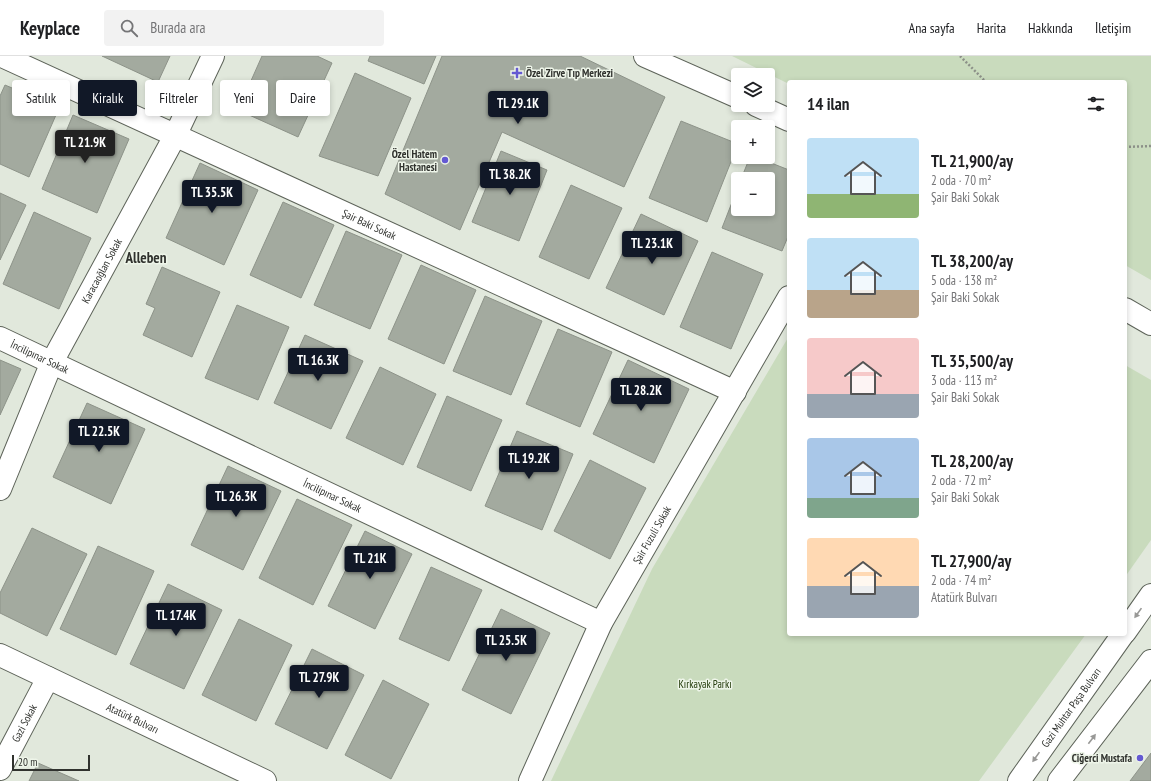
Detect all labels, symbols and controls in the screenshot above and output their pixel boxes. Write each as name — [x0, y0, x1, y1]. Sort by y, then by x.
search box — [104, 10, 384, 46]
text: Keyplace — [20, 16, 80, 40]
icon: search — [118, 17, 140, 39]
text: Burada ara — [150, 18, 206, 37]
text: Ana sayfa — [909, 19, 955, 37]
text: Harita — [977, 19, 1006, 37]
text: Hakkında — [1028, 19, 1073, 37]
text: İletişim — [1095, 19, 1131, 37]
place label: Özel Zirve Tıp Merkezi — [526, 66, 614, 80]
marker: Özel Zirve Tıp Merkezi — [511, 67, 523, 79]
map controls — [731, 68, 775, 216]
button: layers — [731, 68, 775, 112]
chip: Satılık — [12, 80, 70, 116]
chip: Kiralık — [78, 80, 137, 116]
chip: Filtreler — [145, 80, 212, 116]
chip: Yeni — [220, 80, 268, 116]
chip: Daire — [276, 80, 330, 116]
pin: TL 29.1K — [477, 91, 559, 125]
text: 14 ilan — [807, 93, 849, 115]
icon: filters — [1085, 93, 1107, 115]
text: TL 29.1K — [497, 95, 539, 112]
button: + — [731, 120, 775, 164]
pin: TL 21.9K — [44, 130, 126, 164]
text: TL 21.9K — [64, 134, 106, 151]
place label: Özel Hatem Hastanesi — [392, 147, 438, 174]
text: TL 21,900/ay — [931, 150, 1013, 172]
icon: home — [839, 154, 887, 202]
marker: Özel Hatem Hastanesi — [440, 155, 450, 165]
pin: TL 38.2K — [469, 162, 551, 196]
text: TL 38.2K — [489, 166, 531, 183]
button: − — [731, 172, 775, 216]
text: 2 oda · 70 m² — [931, 172, 992, 189]
pin: TL 35.5K — [171, 180, 253, 214]
text: TL 35.5K — [191, 184, 233, 201]
text: Şair Baki Sokak — [931, 189, 999, 206]
street label: Şair Baki Sokak — [340, 206, 399, 243]
pin: TL 23.1K — [611, 231, 693, 265]
street label: Karacaoğlan Sokak — [78, 235, 125, 306]
text: TL 23.1K — [631, 235, 673, 252]
district label: Alleben — [124, 248, 167, 267]
text: TL 38,200/ay — [931, 250, 1013, 272]
icon: home — [839, 254, 887, 302]
text: 5 oda · 138 m² — [931, 272, 997, 289]
text: Şair Baki Sokak — [931, 289, 999, 306]
street label: İncilipınar Sokak — [8, 337, 72, 377]
pin: TL 16.3K — [277, 348, 359, 382]
text: TL 35,500/ay — [931, 350, 1013, 372]
text: TL 16.3K — [297, 352, 339, 369]
icon: home — [839, 354, 887, 402]
text: 3 oda · 113 m² — [931, 372, 997, 389]
pin: TL 28.2K — [600, 378, 682, 412]
text: TL 28.2K — [620, 382, 662, 399]
text: Şair Baki Sokak — [931, 389, 999, 406]
pin: TL 22.5K — [58, 419, 140, 453]
text: TL 22.5K — [78, 423, 120, 440]
pin: TL 19.2K — [488, 446, 570, 480]
text: TL 19.2K — [508, 450, 550, 467]
text: TL 28,200/ay — [931, 450, 1013, 472]
icon: home — [839, 454, 887, 502]
text: 2 oda · 72 m² — [931, 472, 992, 489]
street label: İncilipınar Sokak — [301, 476, 365, 516]
pin: TL 26.3K — [195, 484, 277, 518]
text: TL 26.3K — [215, 488, 257, 505]
text: Şair Baki Sokak — [931, 489, 999, 506]
street label: Şair Fuzuli Sokak — [630, 503, 674, 566]
pin: TL 21K — [337, 546, 403, 580]
text: TL 21K — [354, 550, 386, 567]
text: TL 27,900/ay — [931, 550, 1011, 572]
icon: home — [839, 554, 887, 602]
text: 2 oda · 74 m² — [931, 572, 992, 589]
text: Atatürk Bulvarı — [931, 589, 997, 606]
pin: TL 17.4K — [135, 603, 217, 637]
text: TL 17.4K — [156, 607, 196, 624]
one-way arrow — [1134, 608, 1142, 619]
pin: TL 25.5K — [465, 628, 547, 662]
text: TL 25.5K — [485, 632, 527, 649]
pin: TL 27.9K — [278, 665, 360, 699]
street label: Gazi Muhtar Paşa Bulvarı — [1038, 665, 1104, 750]
text: TL 27.9K — [299, 669, 339, 686]
park label: Kırkayak Parkı — [678, 677, 732, 691]
street label: Atatürk Bulvarı — [104, 700, 161, 737]
street label: Gazi Sokak — [9, 701, 40, 744]
one-way arrow — [1087, 733, 1096, 744]
place label: Ciğerci Mustafa — [1072, 751, 1132, 765]
one-way arrow — [1032, 752, 1040, 763]
scale bar — [12, 753, 90, 772]
marker: Ciğerci Mustafa — [1135, 753, 1145, 763]
text: 20 m — [18, 755, 37, 769]

